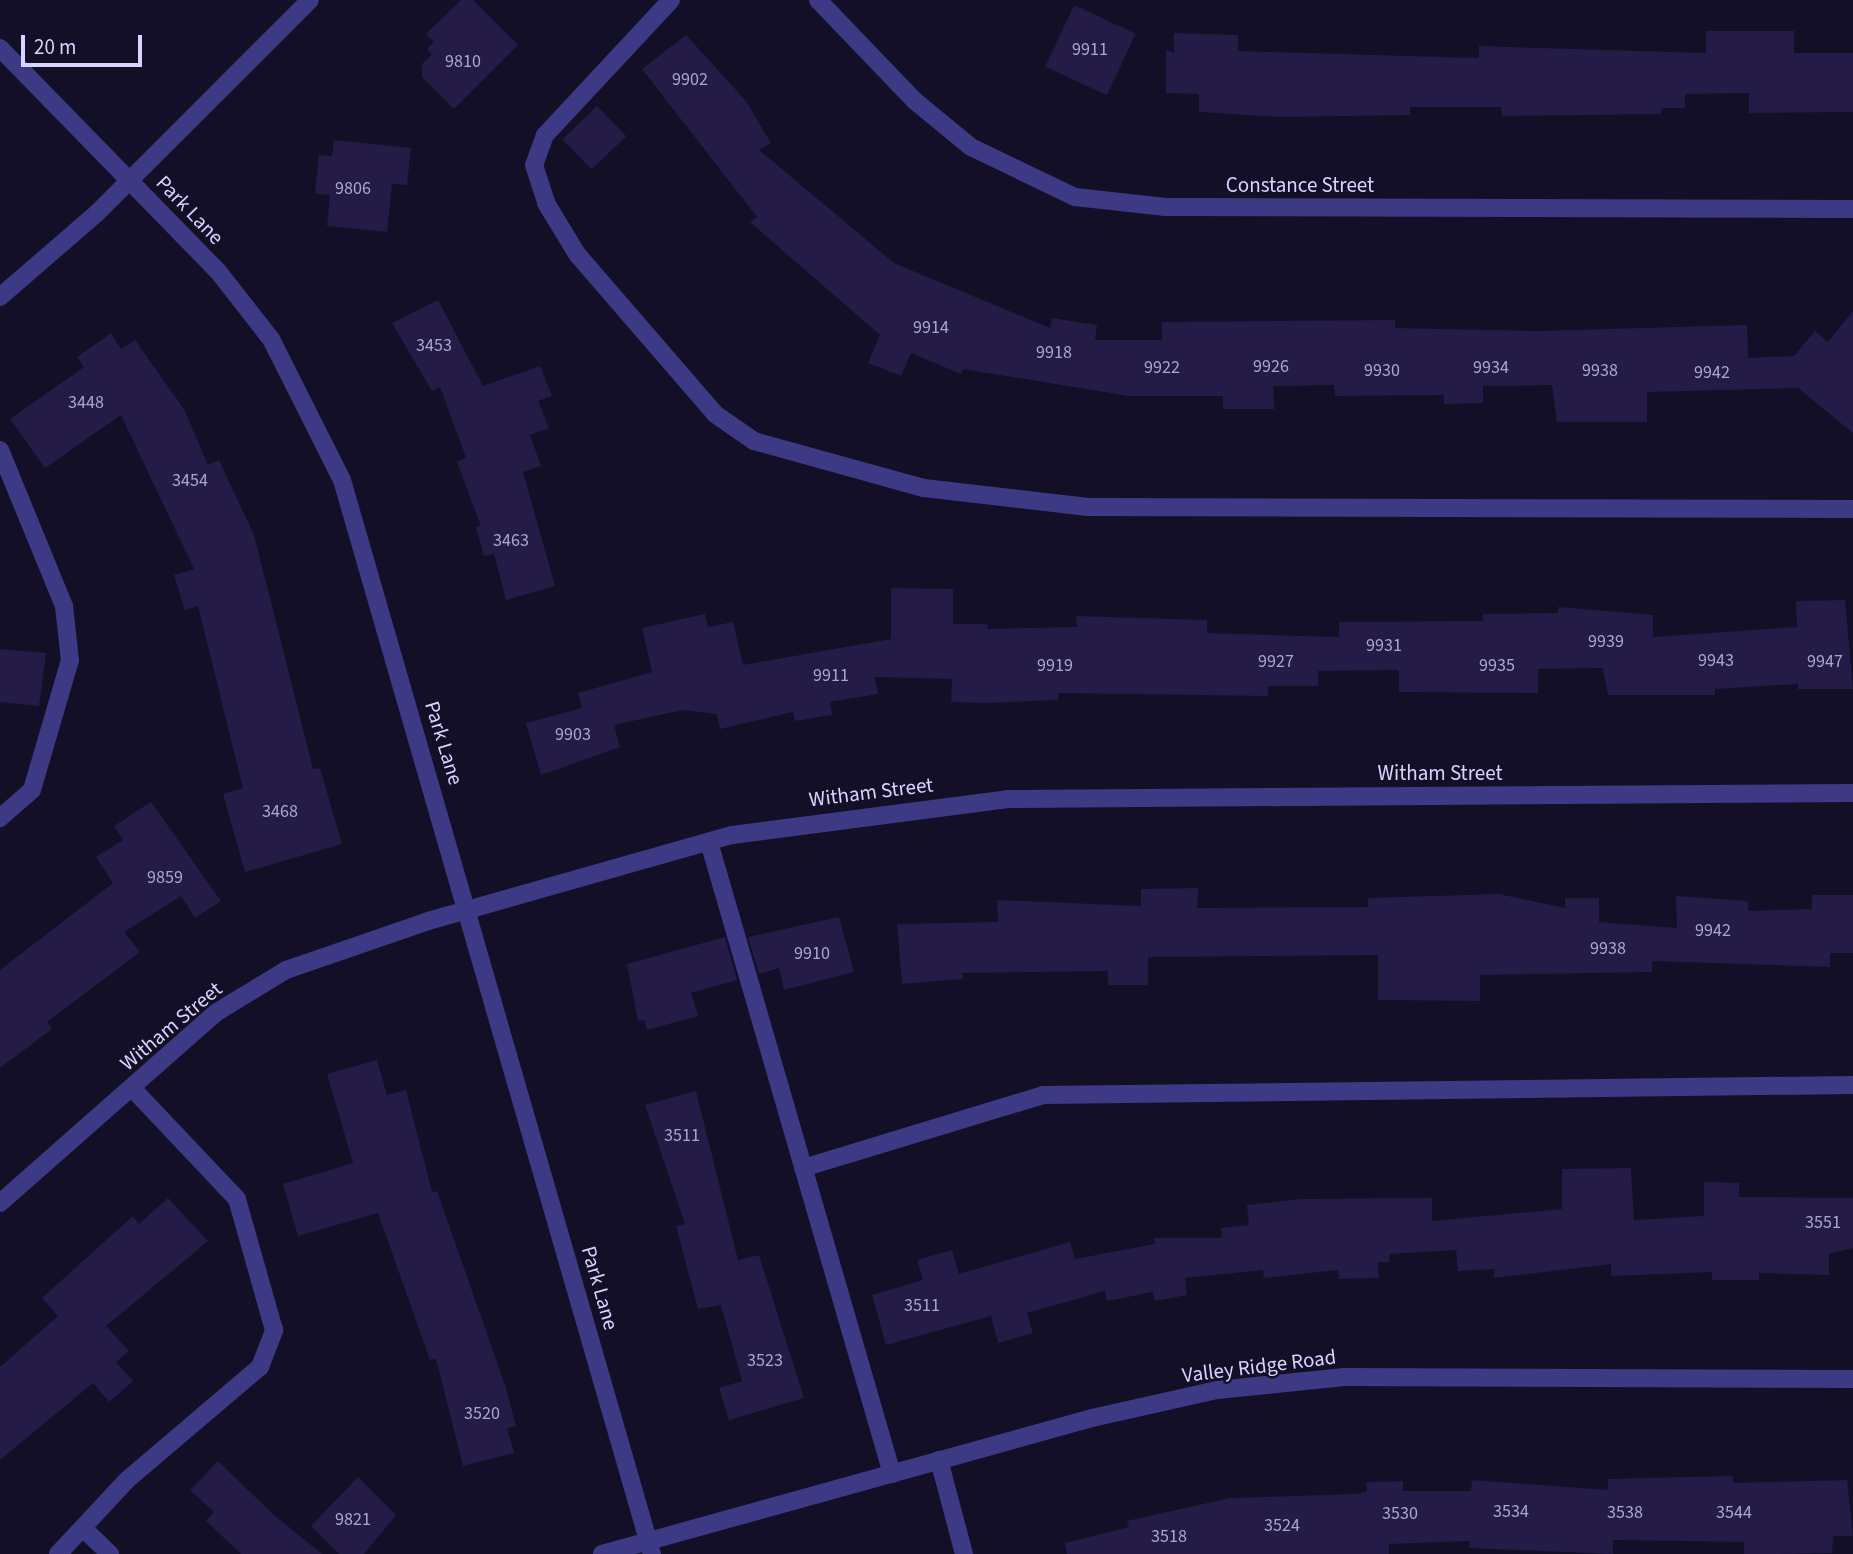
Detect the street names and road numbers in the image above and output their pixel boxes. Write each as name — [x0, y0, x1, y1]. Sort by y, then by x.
street label: Park Lane — [151, 170, 229, 250]
street label: Constance Street — [1226, 172, 1374, 198]
street label: Park Lane — [419, 698, 469, 788]
street label: Witham Street — [1378, 760, 1502, 786]
street label: Witham Street — [807, 772, 935, 812]
street label: Witham Street — [115, 976, 227, 1076]
street label: Park Lane — [576, 1243, 624, 1333]
street label: Valley Ridge Road — [1181, 1344, 1337, 1388]

